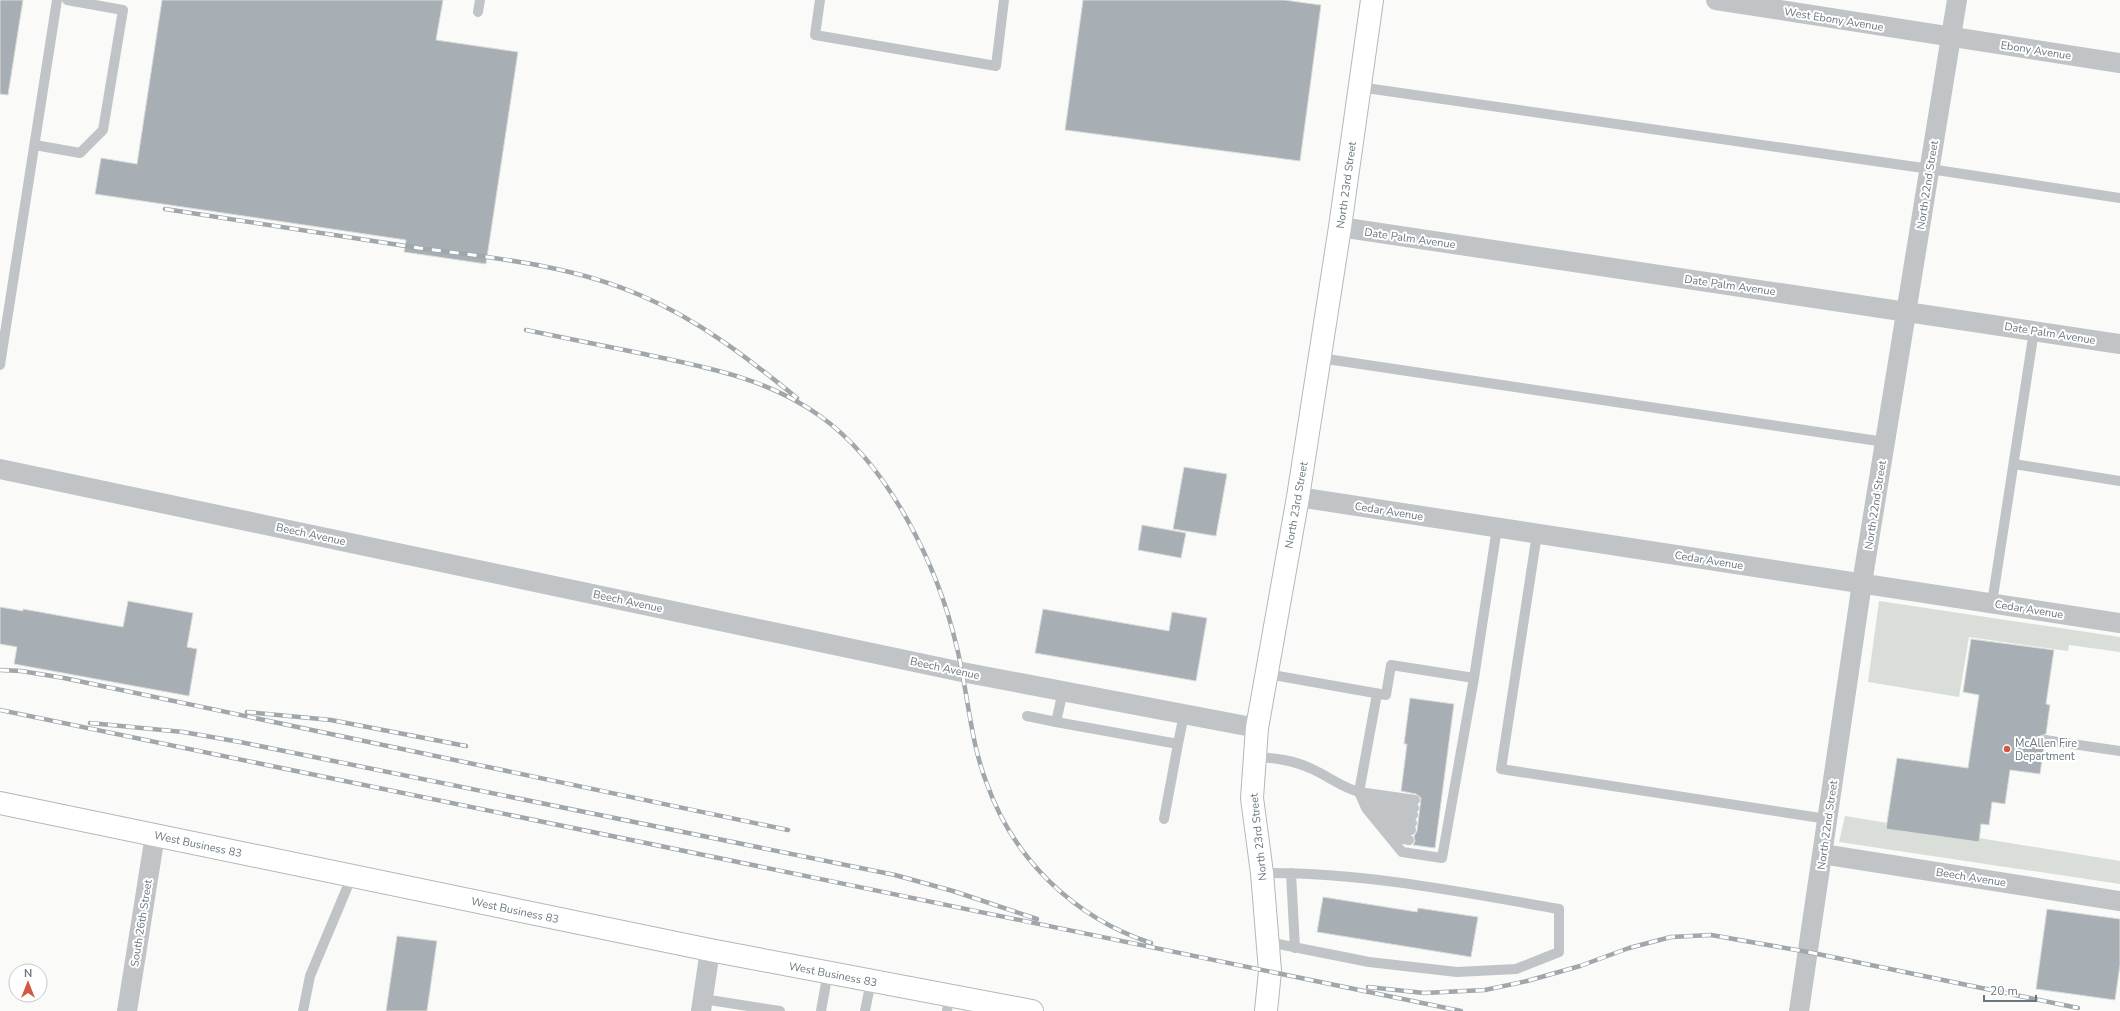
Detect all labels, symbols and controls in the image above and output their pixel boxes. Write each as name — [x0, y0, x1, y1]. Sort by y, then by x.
street label: West Ebony Avenue — [1783, 4, 1885, 35]
street label: Ebony Avenue — [2000, 38, 2072, 63]
street label: North 22nd Street — [1913, 139, 1942, 231]
street label: North 23rd Street — [1333, 140, 1360, 230]
street label: Date Palm Avenue — [1363, 225, 1457, 252]
street label: Date Palm Avenue — [1683, 272, 1777, 299]
street label: Date Palm Avenue — [2003, 319, 2097, 348]
street label: North 22nd Street — [1861, 459, 1890, 551]
street label: North 23rd Street — [1281, 460, 1312, 550]
street label: Cedar Avenue — [1354, 499, 1424, 524]
street label: Beech Avenue — [275, 520, 347, 549]
street label: Cedar Avenue — [1674, 548, 1744, 573]
street label: Beech Avenue — [592, 587, 664, 616]
street label: Cedar Avenue — [1994, 597, 2064, 622]
street label: Beech Avenue — [909, 654, 981, 683]
place label: McAllen Fire Department — [2015, 736, 2077, 764]
marker: McAllen Fire Department — [2002, 744, 2012, 754]
street label: North 22nd Street — [1814, 779, 1841, 871]
street label: North 23rd Street — [1246, 792, 1271, 881]
street label: West Business 83 — [153, 828, 243, 861]
street label: Beech Avenue — [1935, 865, 2007, 890]
street label: South 26th Street — [127, 878, 156, 968]
street label: West Business 83 — [470, 894, 560, 927]
street label: West Business 83 — [788, 959, 878, 990]
north arrow — [8, 963, 48, 1003]
text: N — [24, 966, 32, 981]
scale bar — [1984, 977, 2036, 1003]
text: 20 m — [1990, 983, 2018, 999]

